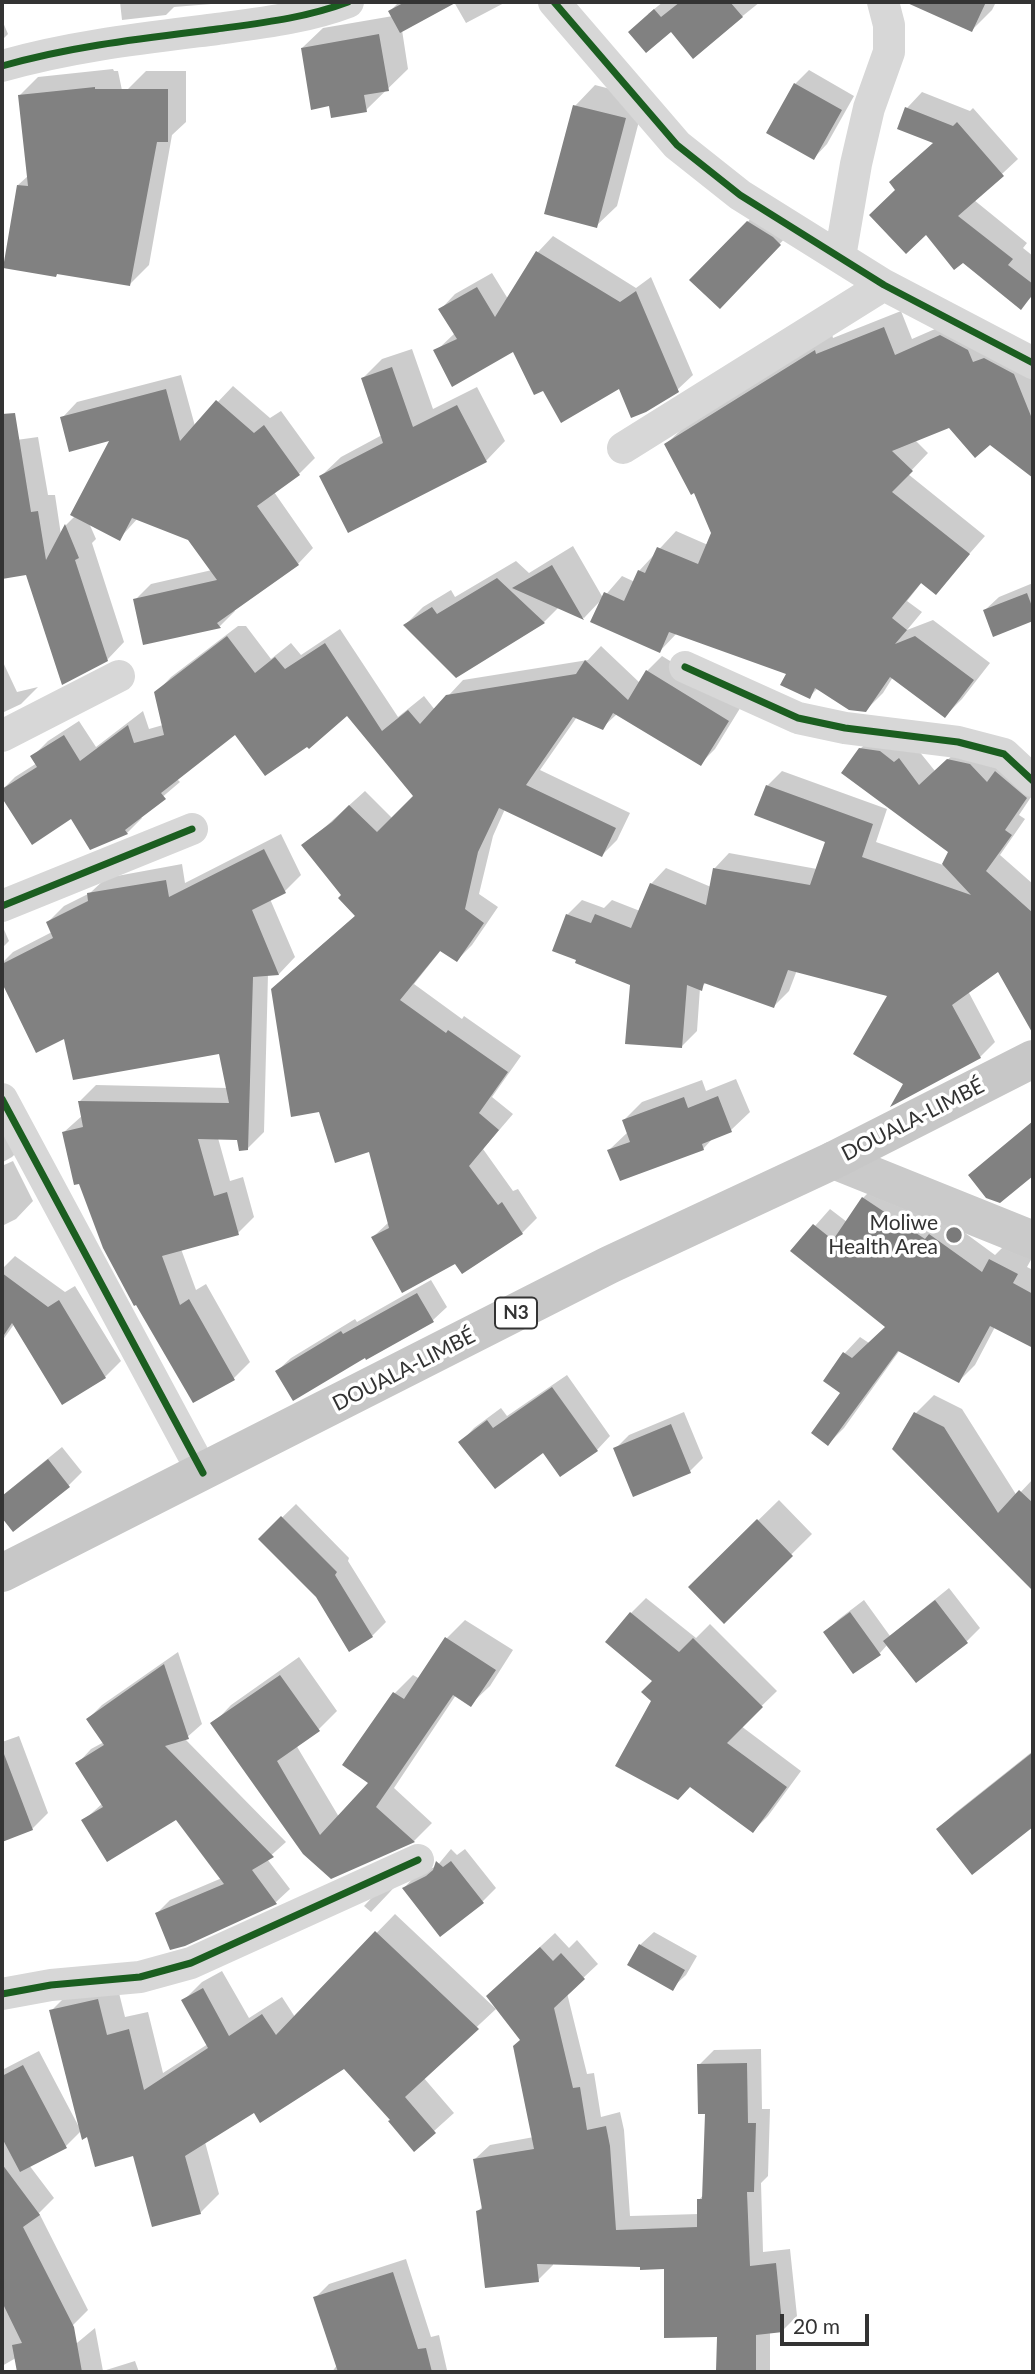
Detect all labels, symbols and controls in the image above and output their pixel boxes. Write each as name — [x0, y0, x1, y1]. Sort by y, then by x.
street label: DOUALA-LIMBÉ — [837, 1073, 989, 1167]
place label: Moliwe Health Area — [828, 1210, 938, 1260]
marker: Moliwe Health Area — [944, 1225, 964, 1245]
road number: N3 — [495, 1298, 537, 1329]
street label: DOUALA-LIMBÉ — [328, 1323, 480, 1417]
scale bar — [783, 2300, 872, 2344]
text: 20 m — [793, 2313, 840, 2338]

